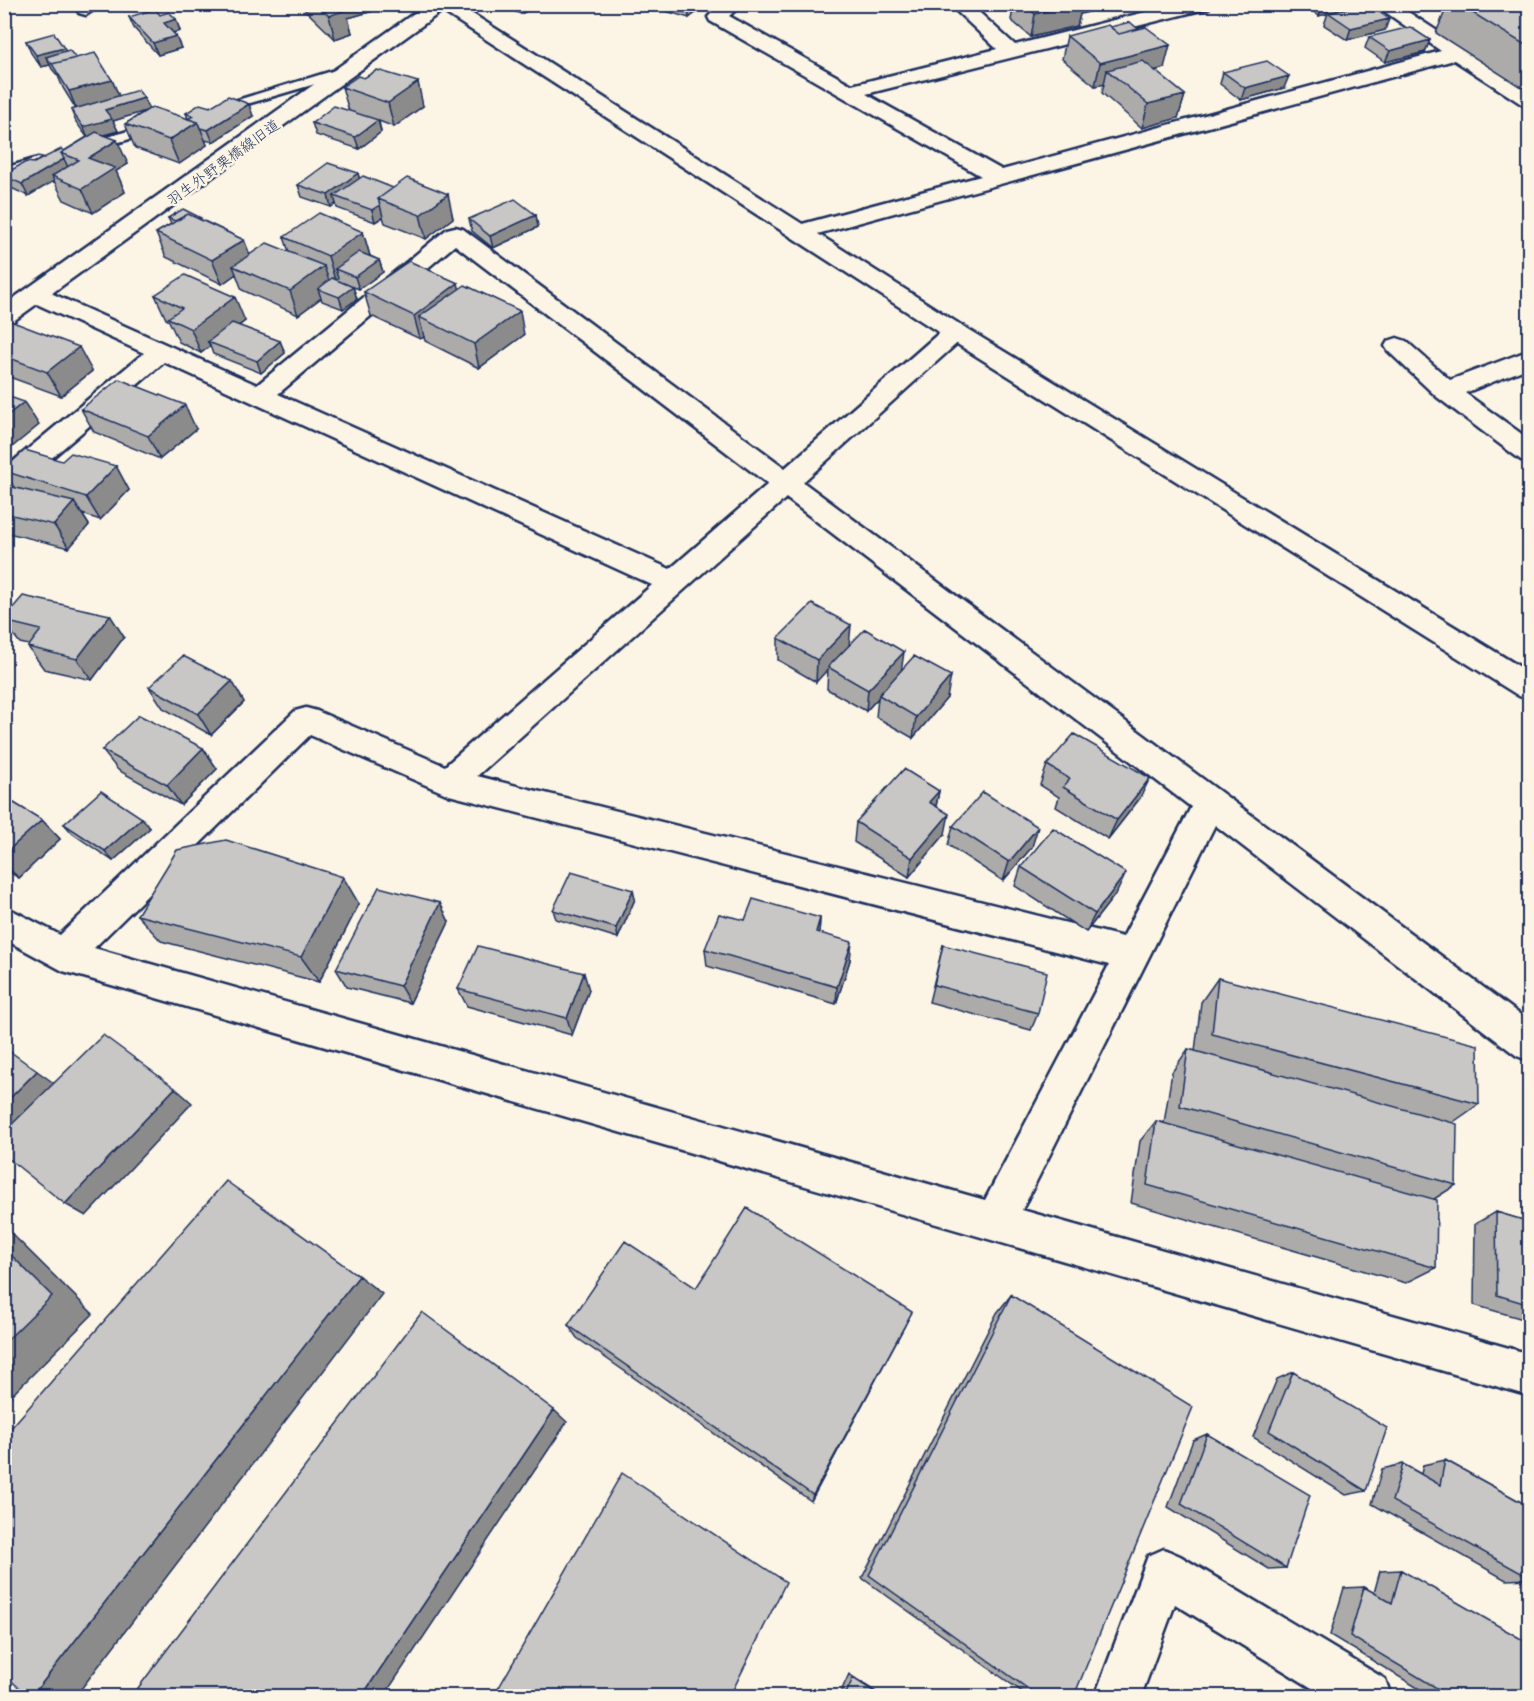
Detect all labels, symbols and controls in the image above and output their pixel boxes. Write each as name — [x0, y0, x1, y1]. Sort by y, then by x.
street label: 羽生外野栗橋線旧道 — [162, 114, 284, 210]

